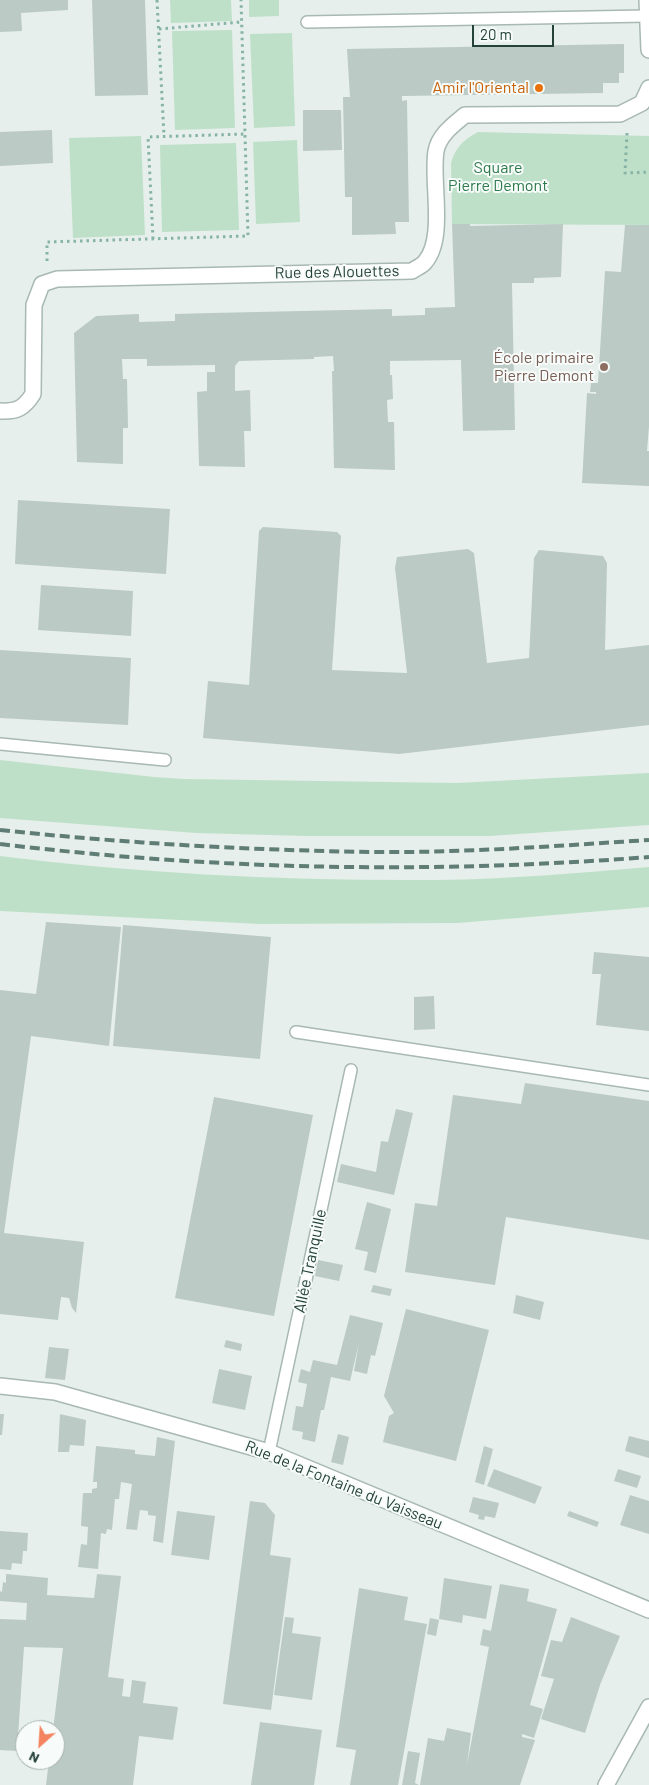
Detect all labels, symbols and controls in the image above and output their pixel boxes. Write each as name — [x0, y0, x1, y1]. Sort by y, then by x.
scale bar — [474, 15, 556, 47]
text: 20 m — [480, 25, 512, 43]
place label: Amir l'Oriental — [432, 78, 529, 98]
marker: Amir l'Oriental — [533, 82, 545, 94]
park label: Square Pierre Demont — [448, 158, 548, 196]
street label: Rue des Alouettes — [274, 261, 400, 283]
place label: École primaire Pierre Demont — [493, 348, 594, 386]
marker: École primaire Pierre Demont — [598, 361, 610, 373]
street label: Allée Tranquille — [290, 1207, 330, 1315]
street label: Rue de la Fontaine du Vaisseau — [242, 1436, 446, 1534]
north arrow — [15, 1720, 65, 1770]
text: N — [26, 1748, 42, 1768]

